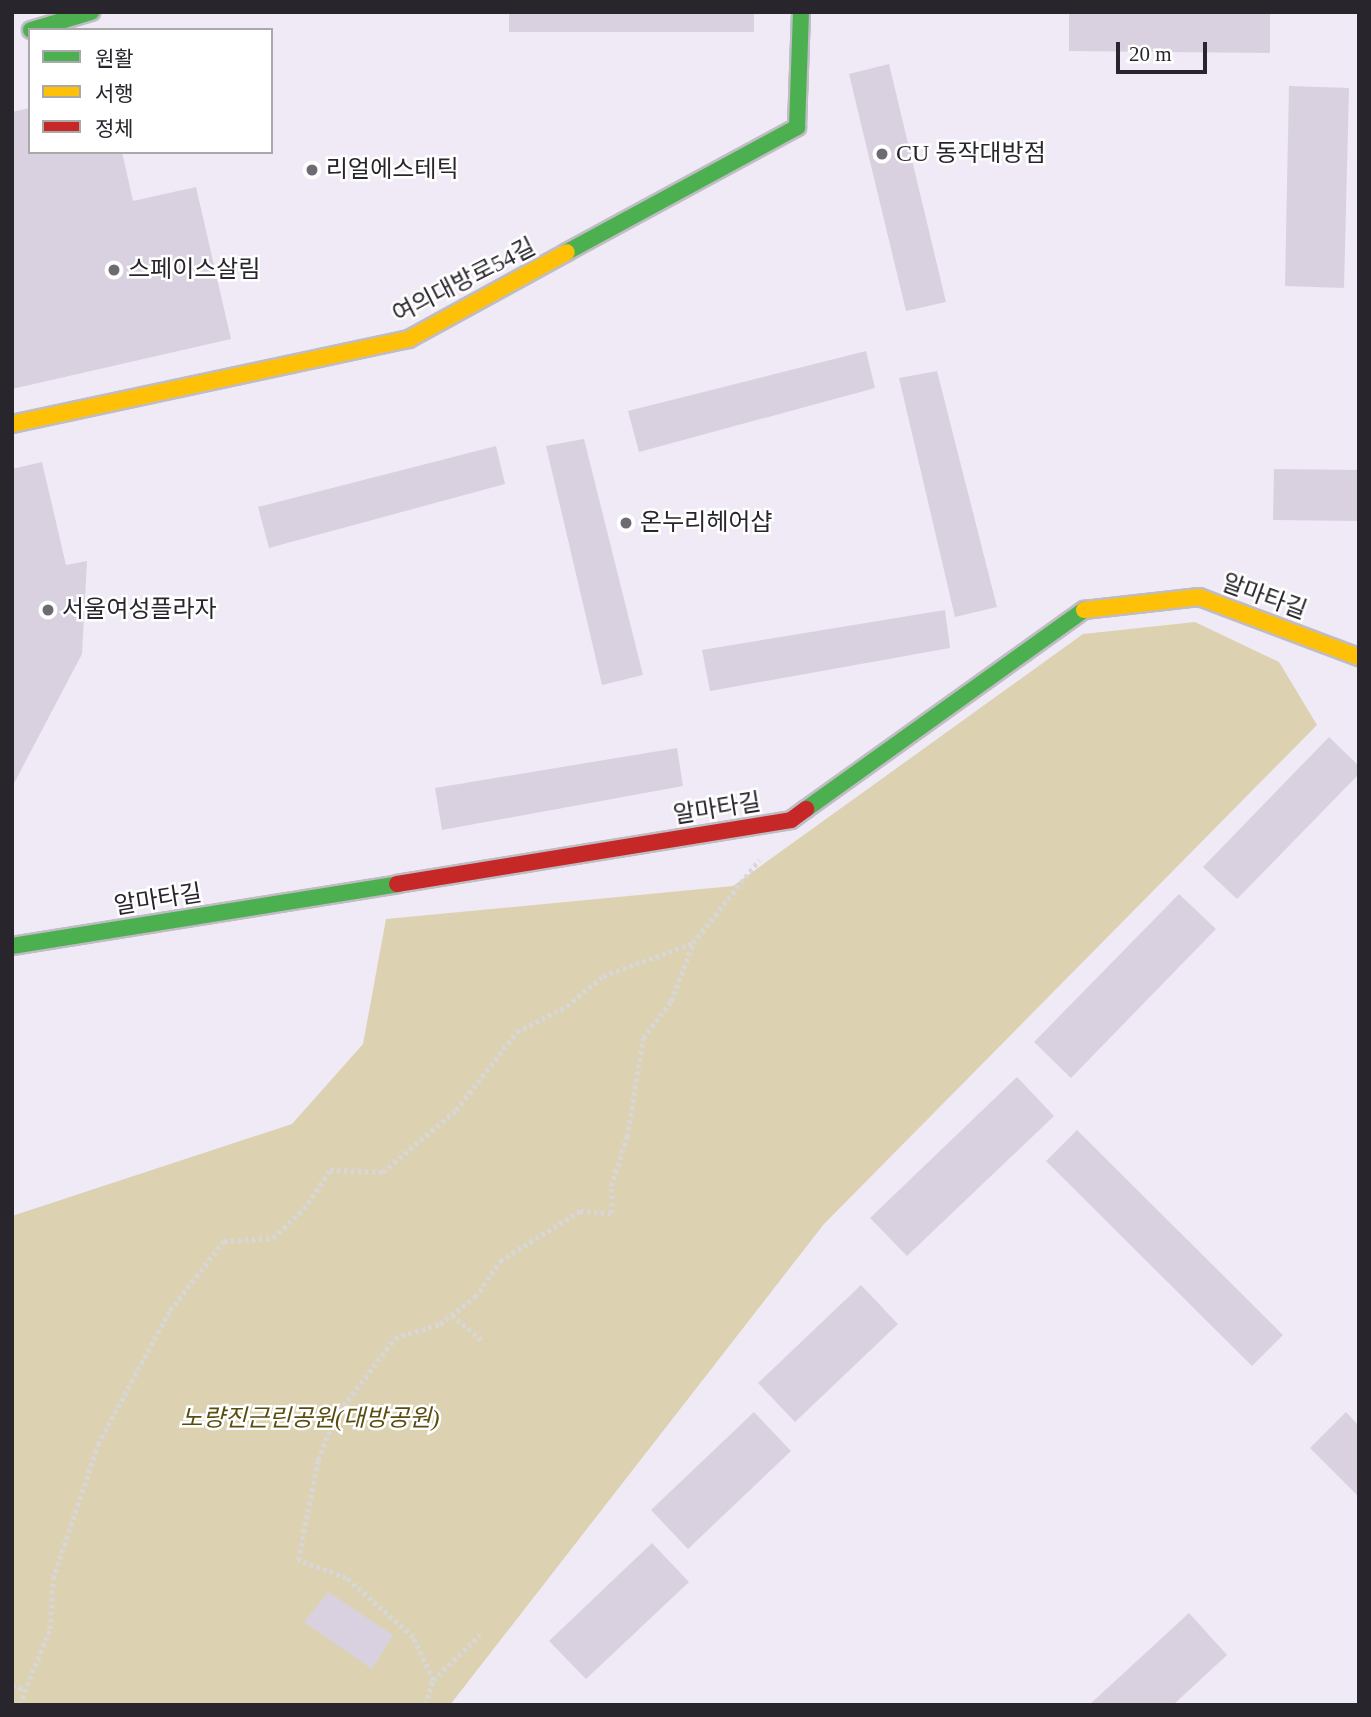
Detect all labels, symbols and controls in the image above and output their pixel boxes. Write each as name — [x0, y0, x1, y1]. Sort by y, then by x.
legend — [28, 28, 273, 154]
scale bar — [1119, 28, 1210, 72]
text: 20 m — [1129, 42, 1172, 66]
text: 원활 — [95, 47, 134, 71]
text: 서행 — [95, 82, 134, 106]
text: 정체 — [95, 117, 134, 141]
place label: CU 동작대방점 — [896, 140, 1046, 168]
marker: CU 동작대방점 — [874, 146, 890, 162]
place label: 리얼에스테틱 — [326, 156, 458, 184]
marker: 리얼에스테틱 — [304, 162, 320, 178]
street label: 여의대방로54길 — [388, 233, 540, 329]
place label: 스페이스살림 — [128, 256, 260, 284]
marker: 스페이스살림 — [106, 262, 122, 278]
place label: 온누리헤어샵 — [640, 509, 772, 537]
marker: 온누리헤어샵 — [618, 515, 634, 531]
street label: 알마타길 — [1218, 568, 1310, 626]
place label: 서울여성플라자 — [62, 596, 217, 624]
marker: 서울여성플라자 — [40, 602, 56, 618]
street label: 알마타길 — [671, 788, 763, 830]
street label: 알마타길 — [112, 879, 204, 921]
park label: 노량진근린공원(대방공원) — [181, 1405, 439, 1433]

